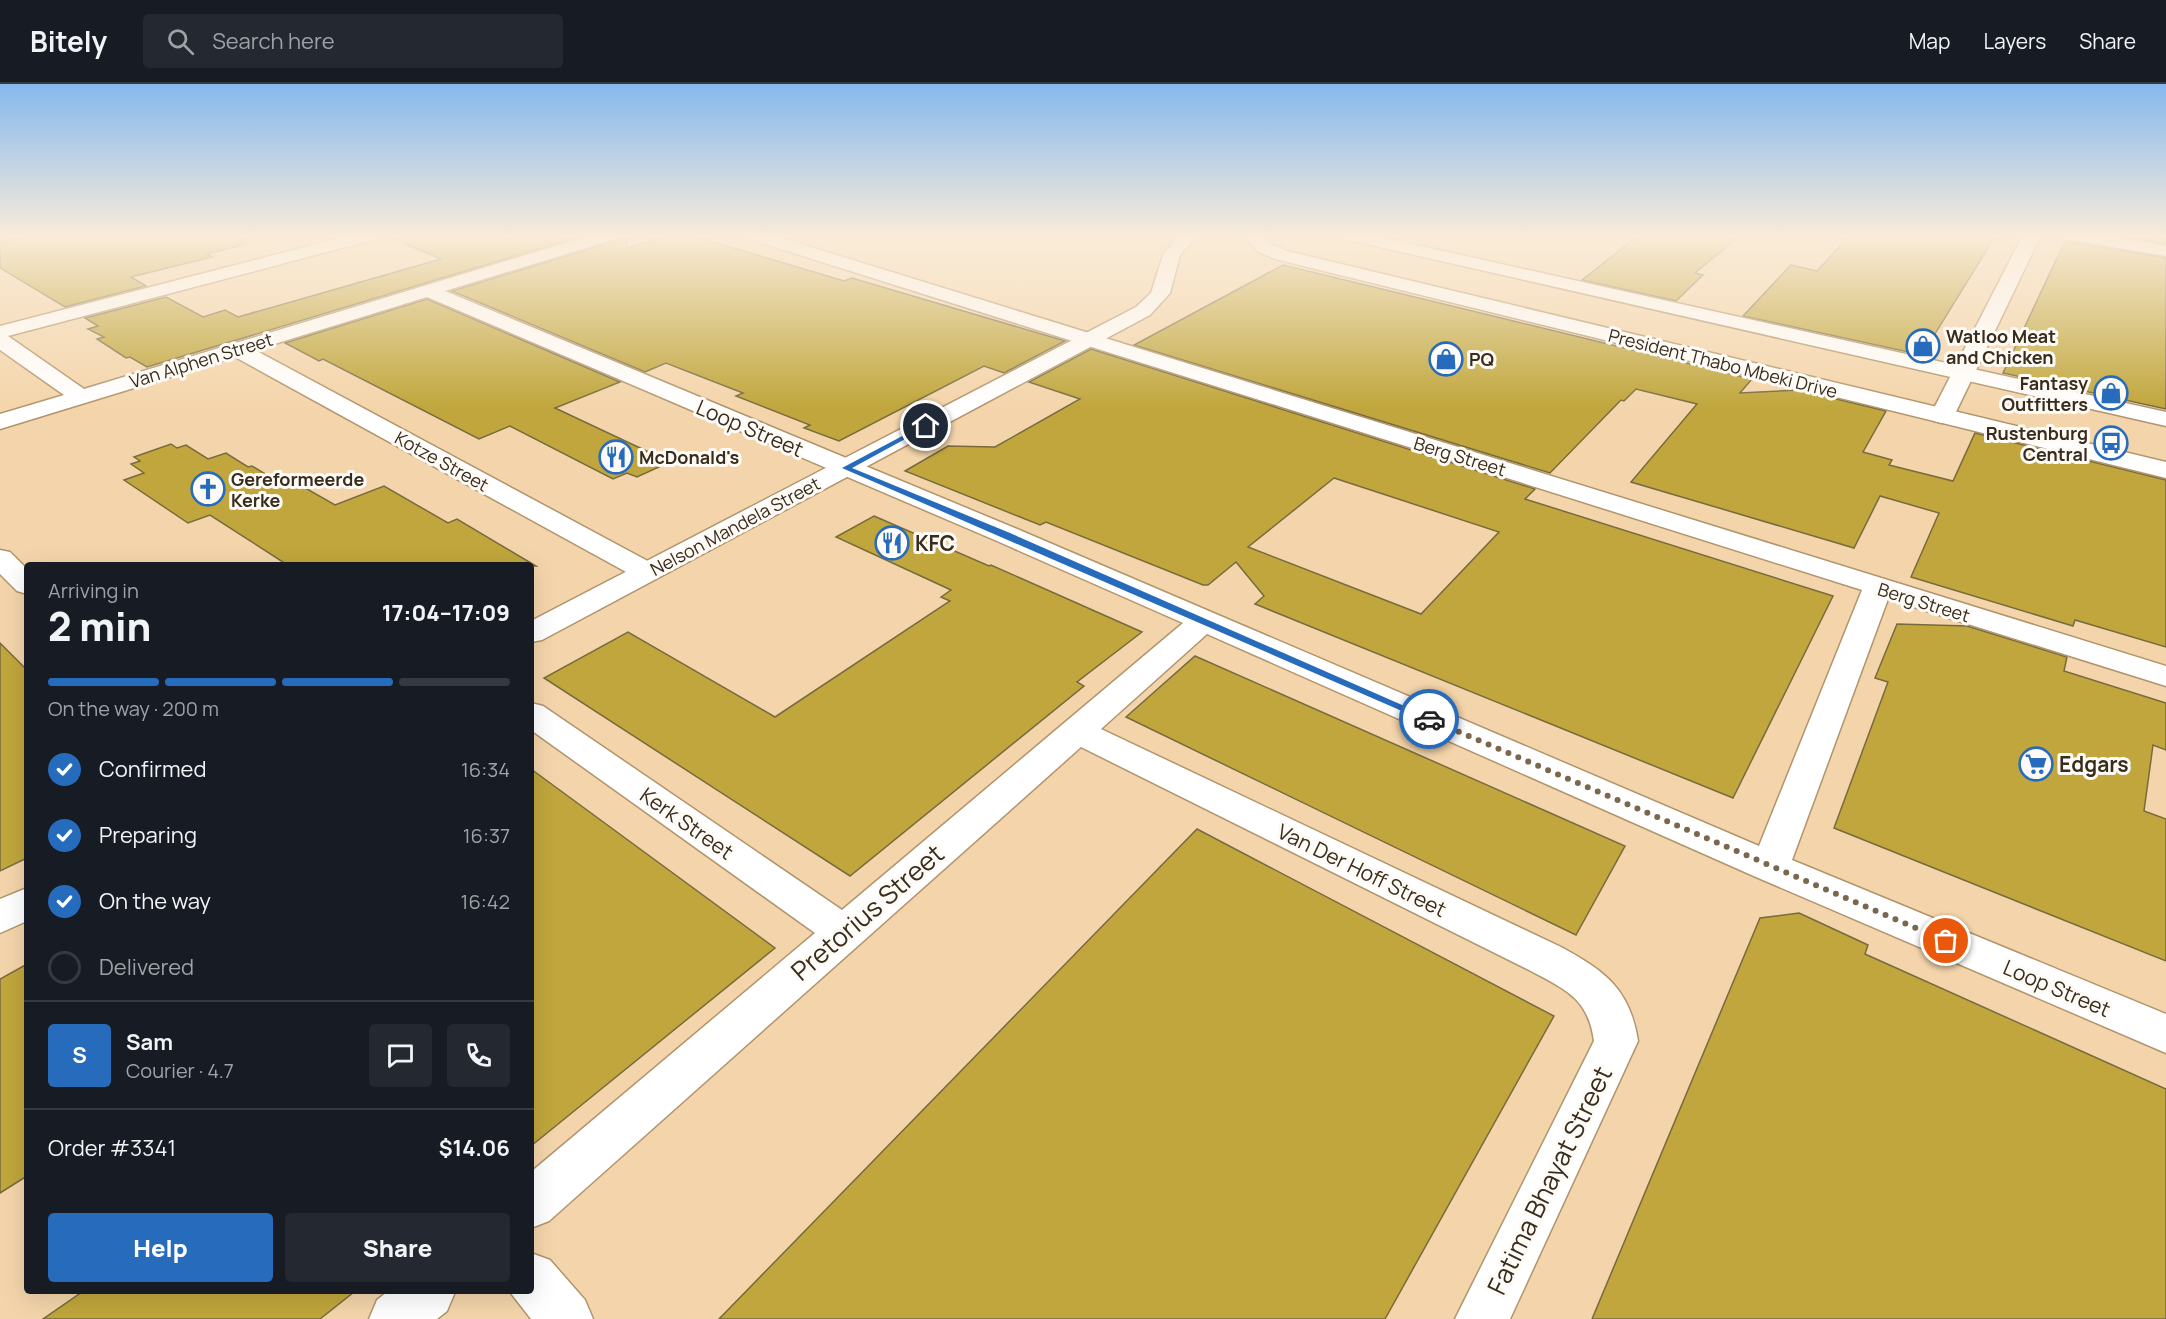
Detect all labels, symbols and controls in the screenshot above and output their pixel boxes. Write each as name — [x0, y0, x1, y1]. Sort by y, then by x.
search box — [143, 14, 563, 68]
text: Bitely — [30, 22, 107, 60]
icon: search — [164, 25, 197, 58]
text: Search here — [212, 26, 335, 56]
text: Map — [1909, 27, 1950, 55]
text: Layers — [1983, 27, 2046, 55]
text: Share — [2079, 27, 2136, 55]
street label: President Thabo Mbeki Drive — [1606, 323, 1840, 403]
place label: Watloo Meat and Chicken — [1946, 324, 2056, 369]
street label: Van Alphen Street — [126, 327, 276, 393]
shop icon: Watloo Meat and Chicken — [1905, 328, 1941, 364]
shop icon: PQ — [1428, 341, 1464, 377]
place label: PQ — [1469, 347, 1494, 371]
place label: Fantasy Outfitters — [2001, 371, 2088, 416]
shop icon: Fantasy Outfitters — [2093, 375, 2129, 411]
street label: Loop Street — [692, 393, 808, 463]
pin — [900, 400, 951, 451]
icon: home — [909, 409, 942, 442]
place label: Rustenburg Central — [1986, 421, 2088, 466]
street label: Kotze Street — [391, 425, 493, 497]
bus stop icon: Rustenburg Central — [2093, 425, 2129, 461]
street label: Berg Street — [1411, 431, 1509, 481]
restaurant icon: McDonald's — [598, 439, 634, 475]
place label: McDonald's — [639, 445, 740, 469]
place label: Gereformeerde Kerke — [231, 467, 364, 512]
church icon: Gereformeerde Kerke — [190, 471, 226, 507]
street label: Nelson Mandela Street — [646, 471, 824, 581]
restaurant icon: KFC — [874, 525, 910, 561]
place label: KFC — [915, 529, 955, 557]
text: Arriving in — [48, 577, 139, 604]
street label: Berg Street — [1875, 577, 1973, 627]
text: 17:04–17:09 — [382, 598, 510, 628]
text: 2 min — [48, 599, 151, 653]
courier — [1399, 689, 1459, 749]
text: On the way · 200 m — [48, 695, 219, 722]
icon: car — [1413, 703, 1446, 736]
supermarket icon: Edgars — [2018, 746, 2054, 782]
place label: Edgars — [2059, 750, 2129, 778]
icon: check — [48, 753, 81, 786]
text: Confirmed — [99, 754, 207, 784]
text: 16:34 — [461, 756, 510, 783]
street label: Kerk Street — [635, 781, 739, 865]
street label: Van Der Hoff Street — [1273, 817, 1451, 923]
icon: check — [48, 819, 81, 852]
text: Preparing — [99, 820, 197, 850]
text: 16:37 — [463, 822, 510, 849]
street label: Pretorius Street — [783, 836, 951, 988]
icon: check — [48, 885, 81, 918]
text: On the way — [99, 886, 211, 916]
text: 16:42 — [461, 888, 510, 915]
pin — [1920, 915, 1971, 966]
icon: bag — [1929, 924, 1962, 957]
text: Delivered — [99, 952, 194, 982]
street label: Loop Street — [1999, 953, 2115, 1023]
button: chat — [369, 1024, 432, 1087]
button: phone — [447, 1024, 510, 1087]
text: Sam — [126, 1027, 173, 1057]
text: S — [72, 1040, 87, 1070]
text: Courier · 4.7 — [126, 1057, 234, 1084]
street label: Fatima Bhayat Street — [1478, 1060, 1620, 1300]
text: Order #3341 — [48, 1133, 176, 1163]
text: $14.06 — [439, 1133, 510, 1163]
button: Help — [48, 1213, 273, 1282]
button: Share — [285, 1213, 510, 1282]

